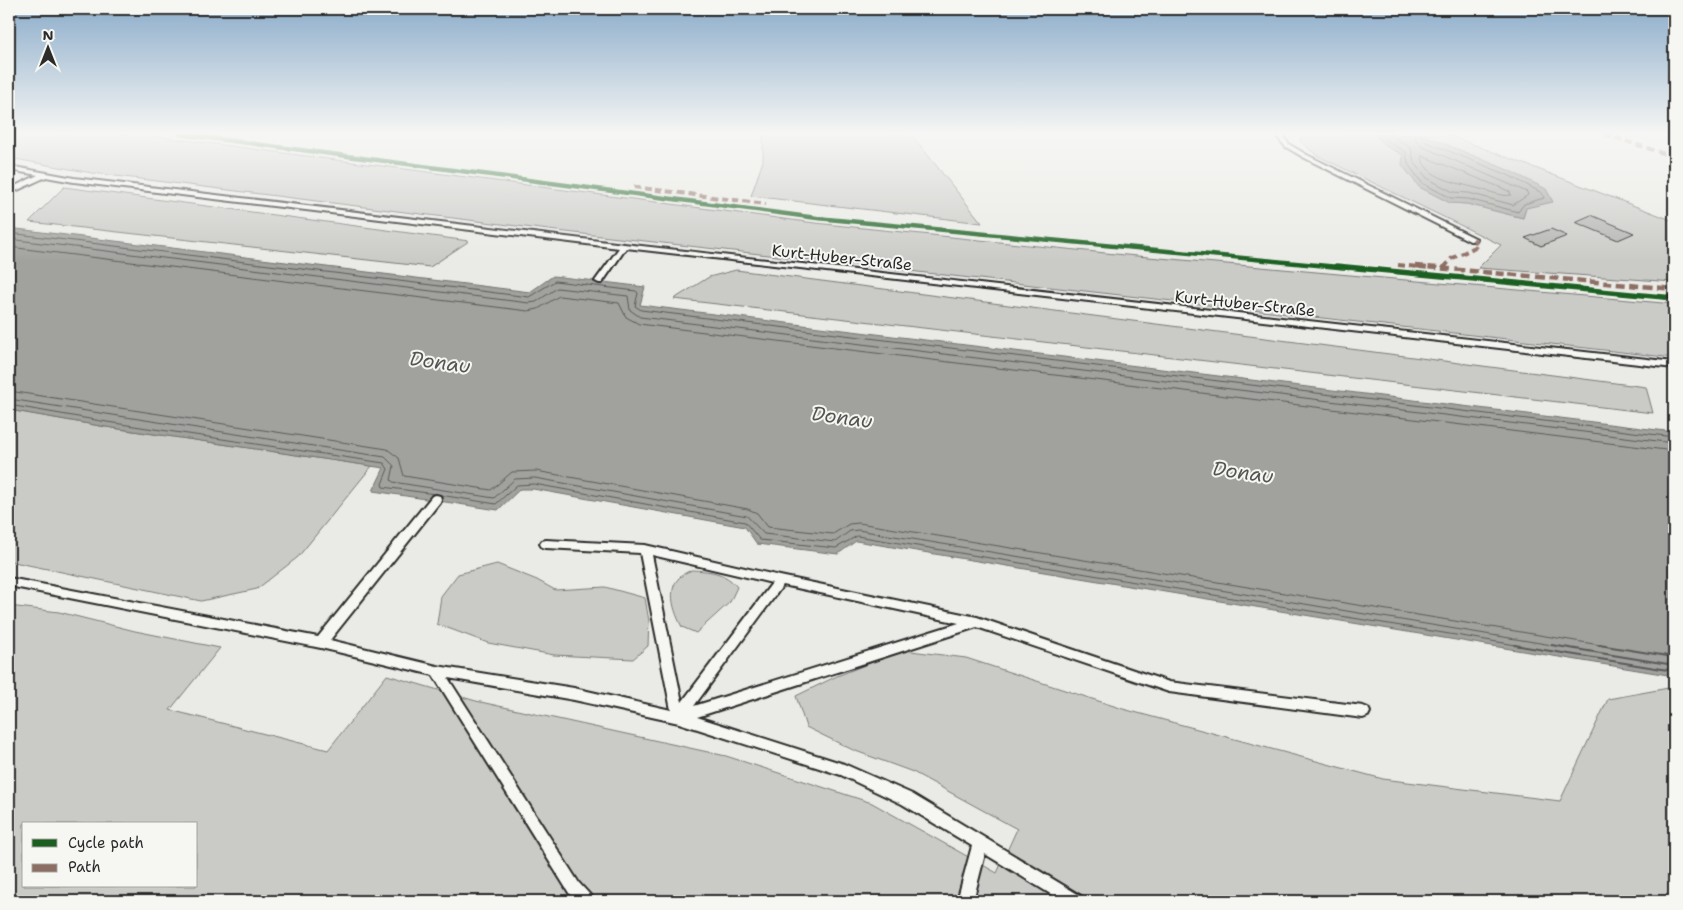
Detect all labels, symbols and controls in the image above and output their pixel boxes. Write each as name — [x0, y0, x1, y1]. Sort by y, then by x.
north arrow — [22, 22, 72, 72]
text: N — [42, 26, 54, 44]
street label: Kurt-Huber-Straße — [771, 240, 913, 275]
street label: Kurt-Huber-Straße — [1174, 286, 1316, 321]
water label: Donau — [408, 345, 472, 379]
water label: Donau — [810, 400, 874, 434]
water label: Donau — [1211, 455, 1275, 489]
legend — [22, 822, 198, 888]
text: Cycle path — [68, 833, 144, 853]
text: Path — [68, 857, 101, 877]

